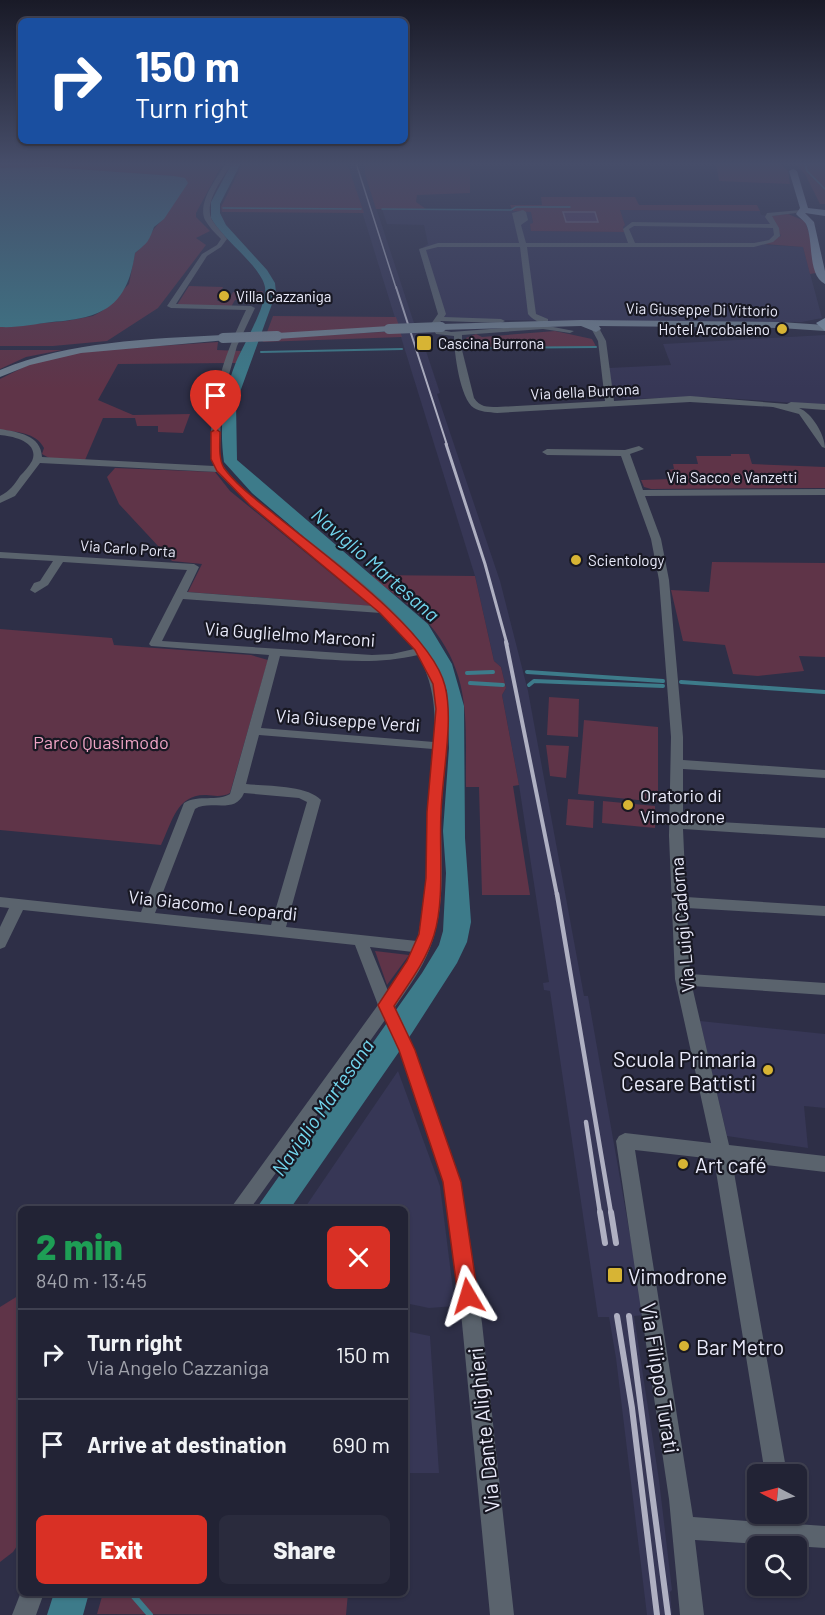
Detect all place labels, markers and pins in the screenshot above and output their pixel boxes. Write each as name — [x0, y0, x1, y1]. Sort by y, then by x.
place label: Villa Cazzaniga — [236, 287, 332, 305]
marker: Villa Cazzaniga — [217, 289, 231, 303]
place label: Hotel Arcobaleno — [659, 320, 770, 338]
marker: Hotel Arcobaleno — [775, 322, 789, 336]
marker: Cascina Burrona — [415, 334, 433, 352]
place label: Cascina Burrona — [438, 334, 544, 352]
pin — [190, 370, 241, 432]
place label: Scientology — [588, 551, 665, 569]
marker: Scientology — [569, 553, 583, 567]
place label: Oratorio di Vimodrone — [640, 784, 725, 827]
marker: Oratorio di Vimodrone — [621, 798, 635, 812]
place label: Scuola Primaria Cesare Battisti — [613, 1046, 756, 1095]
marker: Scuola Primaria Cesare Battisti — [761, 1063, 775, 1077]
place label: Art café — [695, 1152, 767, 1177]
marker: Art café — [676, 1157, 690, 1171]
place label: Vimodrone — [628, 1263, 727, 1288]
marker: Vimodrone — [606, 1266, 624, 1284]
place label: Bar Metro — [696, 1334, 784, 1359]
marker: Bar Metro — [677, 1339, 691, 1353]

